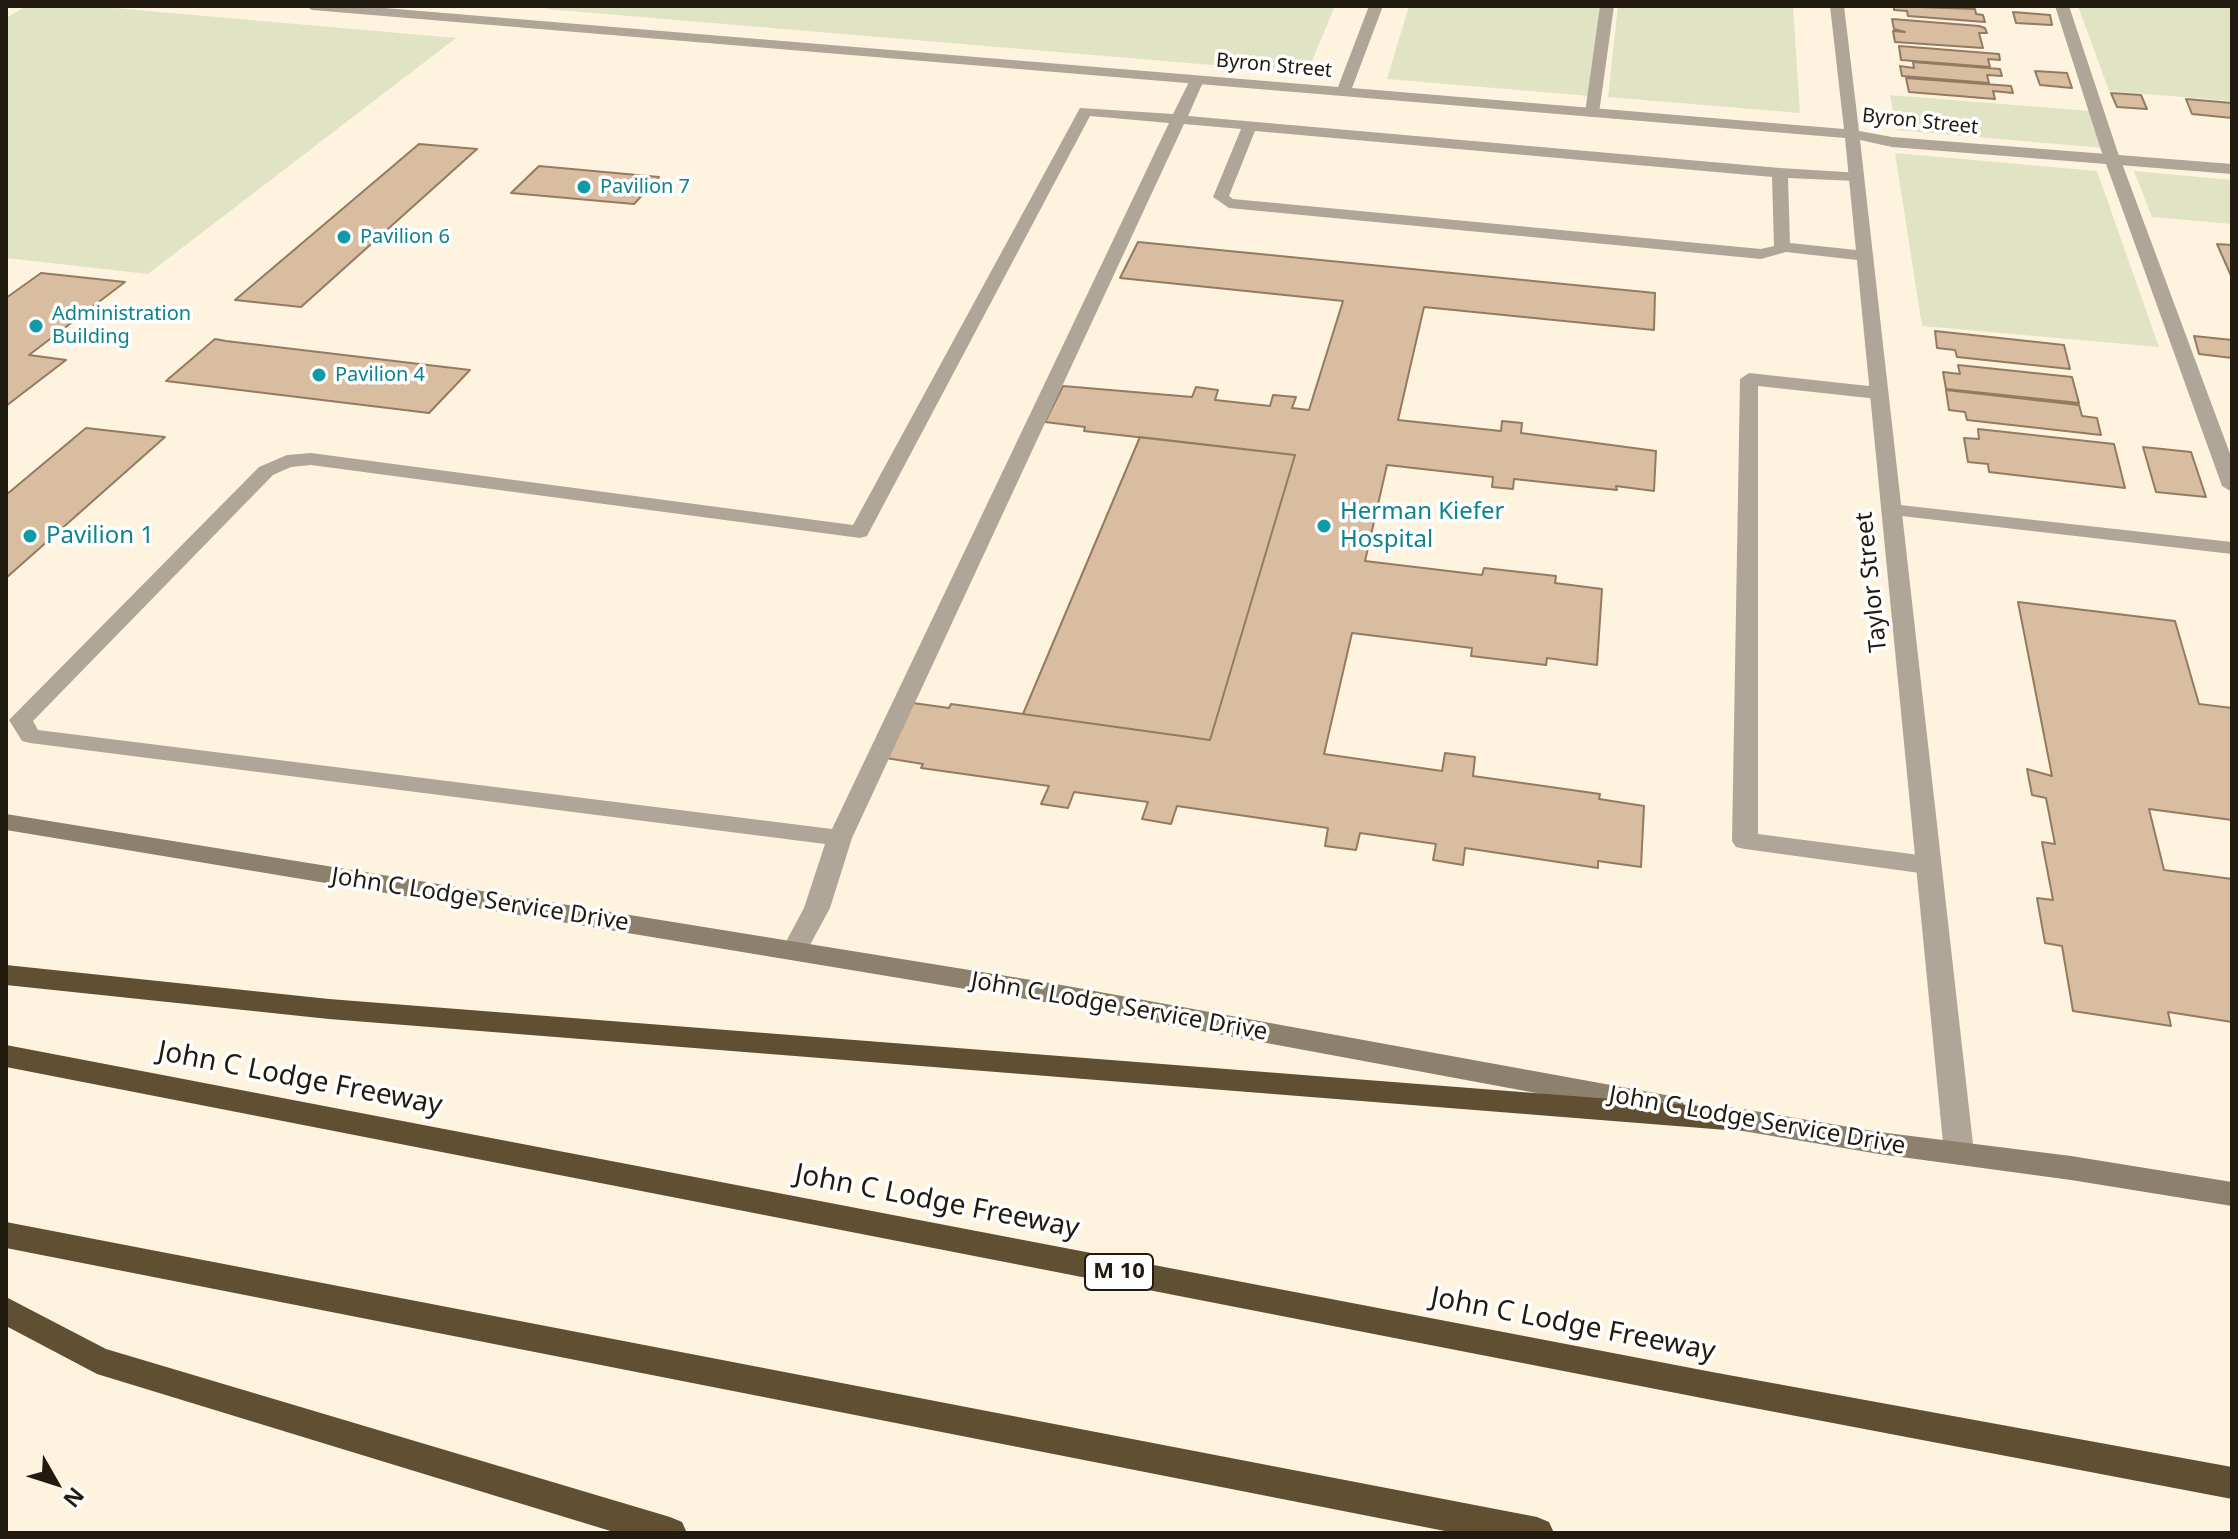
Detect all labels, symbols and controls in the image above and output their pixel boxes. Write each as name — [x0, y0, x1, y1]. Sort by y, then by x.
street label: Byron Street — [1215, 49, 1333, 83]
street label: Byron Street — [1861, 104, 1979, 140]
place label: Pavilion 7 — [600, 175, 690, 199]
marker: Pavilion 7 — [575, 178, 593, 196]
place label: Pavilion 6 — [360, 225, 450, 249]
marker: Pavilion 6 — [335, 228, 353, 246]
place label: Administration Building — [52, 302, 191, 349]
marker: Administration Building — [27, 317, 45, 335]
place label: Pavilion 4 — [335, 363, 425, 387]
marker: Pavilion 4 — [310, 366, 328, 384]
place label: Herman Kiefer Hospital — [1340, 498, 1504, 554]
street label: Taylor Street — [1850, 510, 1894, 654]
marker: Herman Kiefer Hospital — [1315, 517, 1333, 535]
place label: Pavilion 1 — [46, 522, 154, 550]
marker: Pavilion 1 — [21, 527, 39, 545]
street label: John C Lodge Service Drive — [329, 862, 631, 938]
street label: John C Lodge Service Drive — [969, 967, 1269, 1047]
street label: John C Lodge Freeway — [155, 1035, 445, 1123]
street label: John C Lodge Service Drive — [1607, 1081, 1907, 1161]
street label: John C Lodge Freeway — [792, 1158, 1082, 1246]
road number: M 10 — [1085, 1254, 1153, 1290]
street label: John C Lodge Freeway — [1428, 1281, 1718, 1369]
north arrow — [16, 1443, 96, 1523]
text: N — [57, 1482, 92, 1514]

